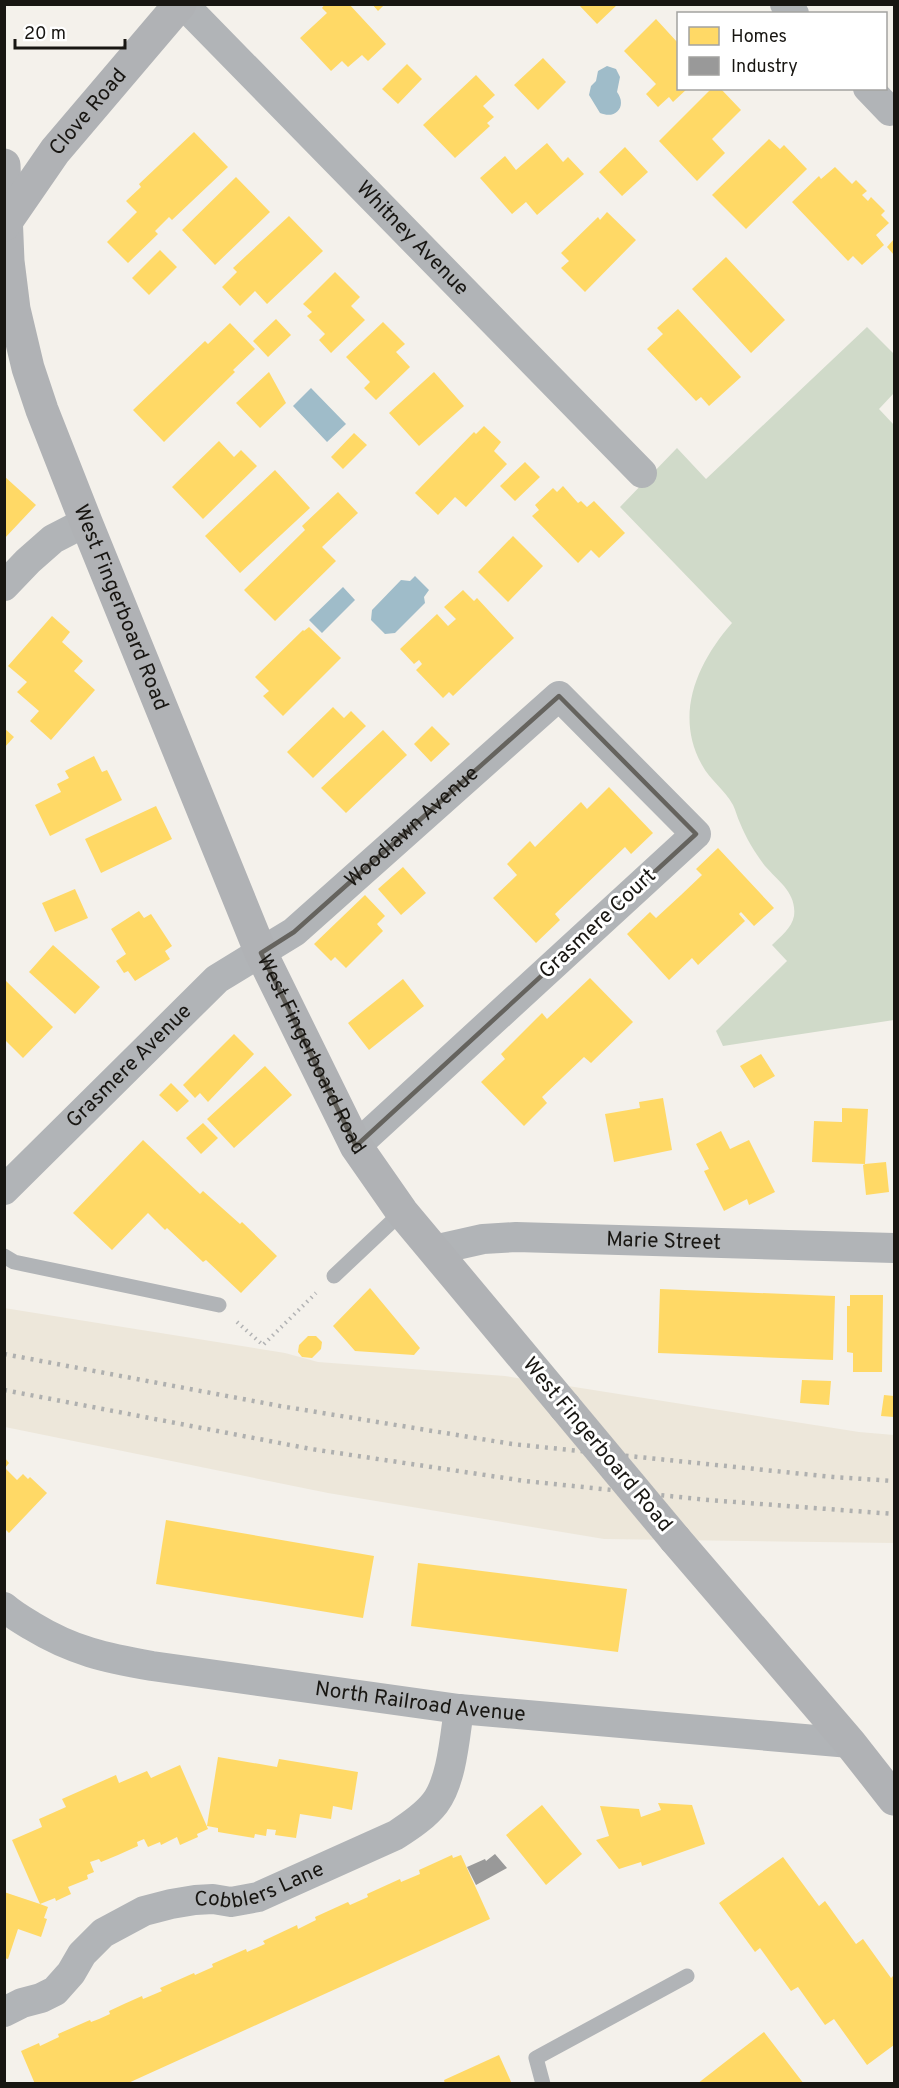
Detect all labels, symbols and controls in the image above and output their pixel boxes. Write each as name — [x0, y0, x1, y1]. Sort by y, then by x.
scale bar — [15, 12, 124, 50]
legend — [677, 12, 887, 90]
text: 20 m — [24, 23, 66, 46]
text: Homes — [731, 26, 787, 49]
text: Industry — [731, 56, 798, 79]
street label: Clove Road — [43, 63, 133, 161]
street label: Whitney Avenue — [350, 175, 475, 302]
street label: West Fingerboard Road — [67, 501, 175, 715]
street label: Woodlawn Avenue — [339, 760, 485, 894]
street label: Grasmere Court — [534, 863, 662, 985]
street label: West Fingerboard Road — [250, 950, 372, 1160]
street label: Grasmere Avenue — [61, 998, 198, 1134]
street label: Marie Street — [606, 1226, 722, 1256]
street label: West Fingerboard Road — [516, 1352, 678, 1538]
street label: North Railroad Avenue — [313, 1675, 527, 1728]
street label: Cobblers Lane — [194, 1856, 328, 1915]

